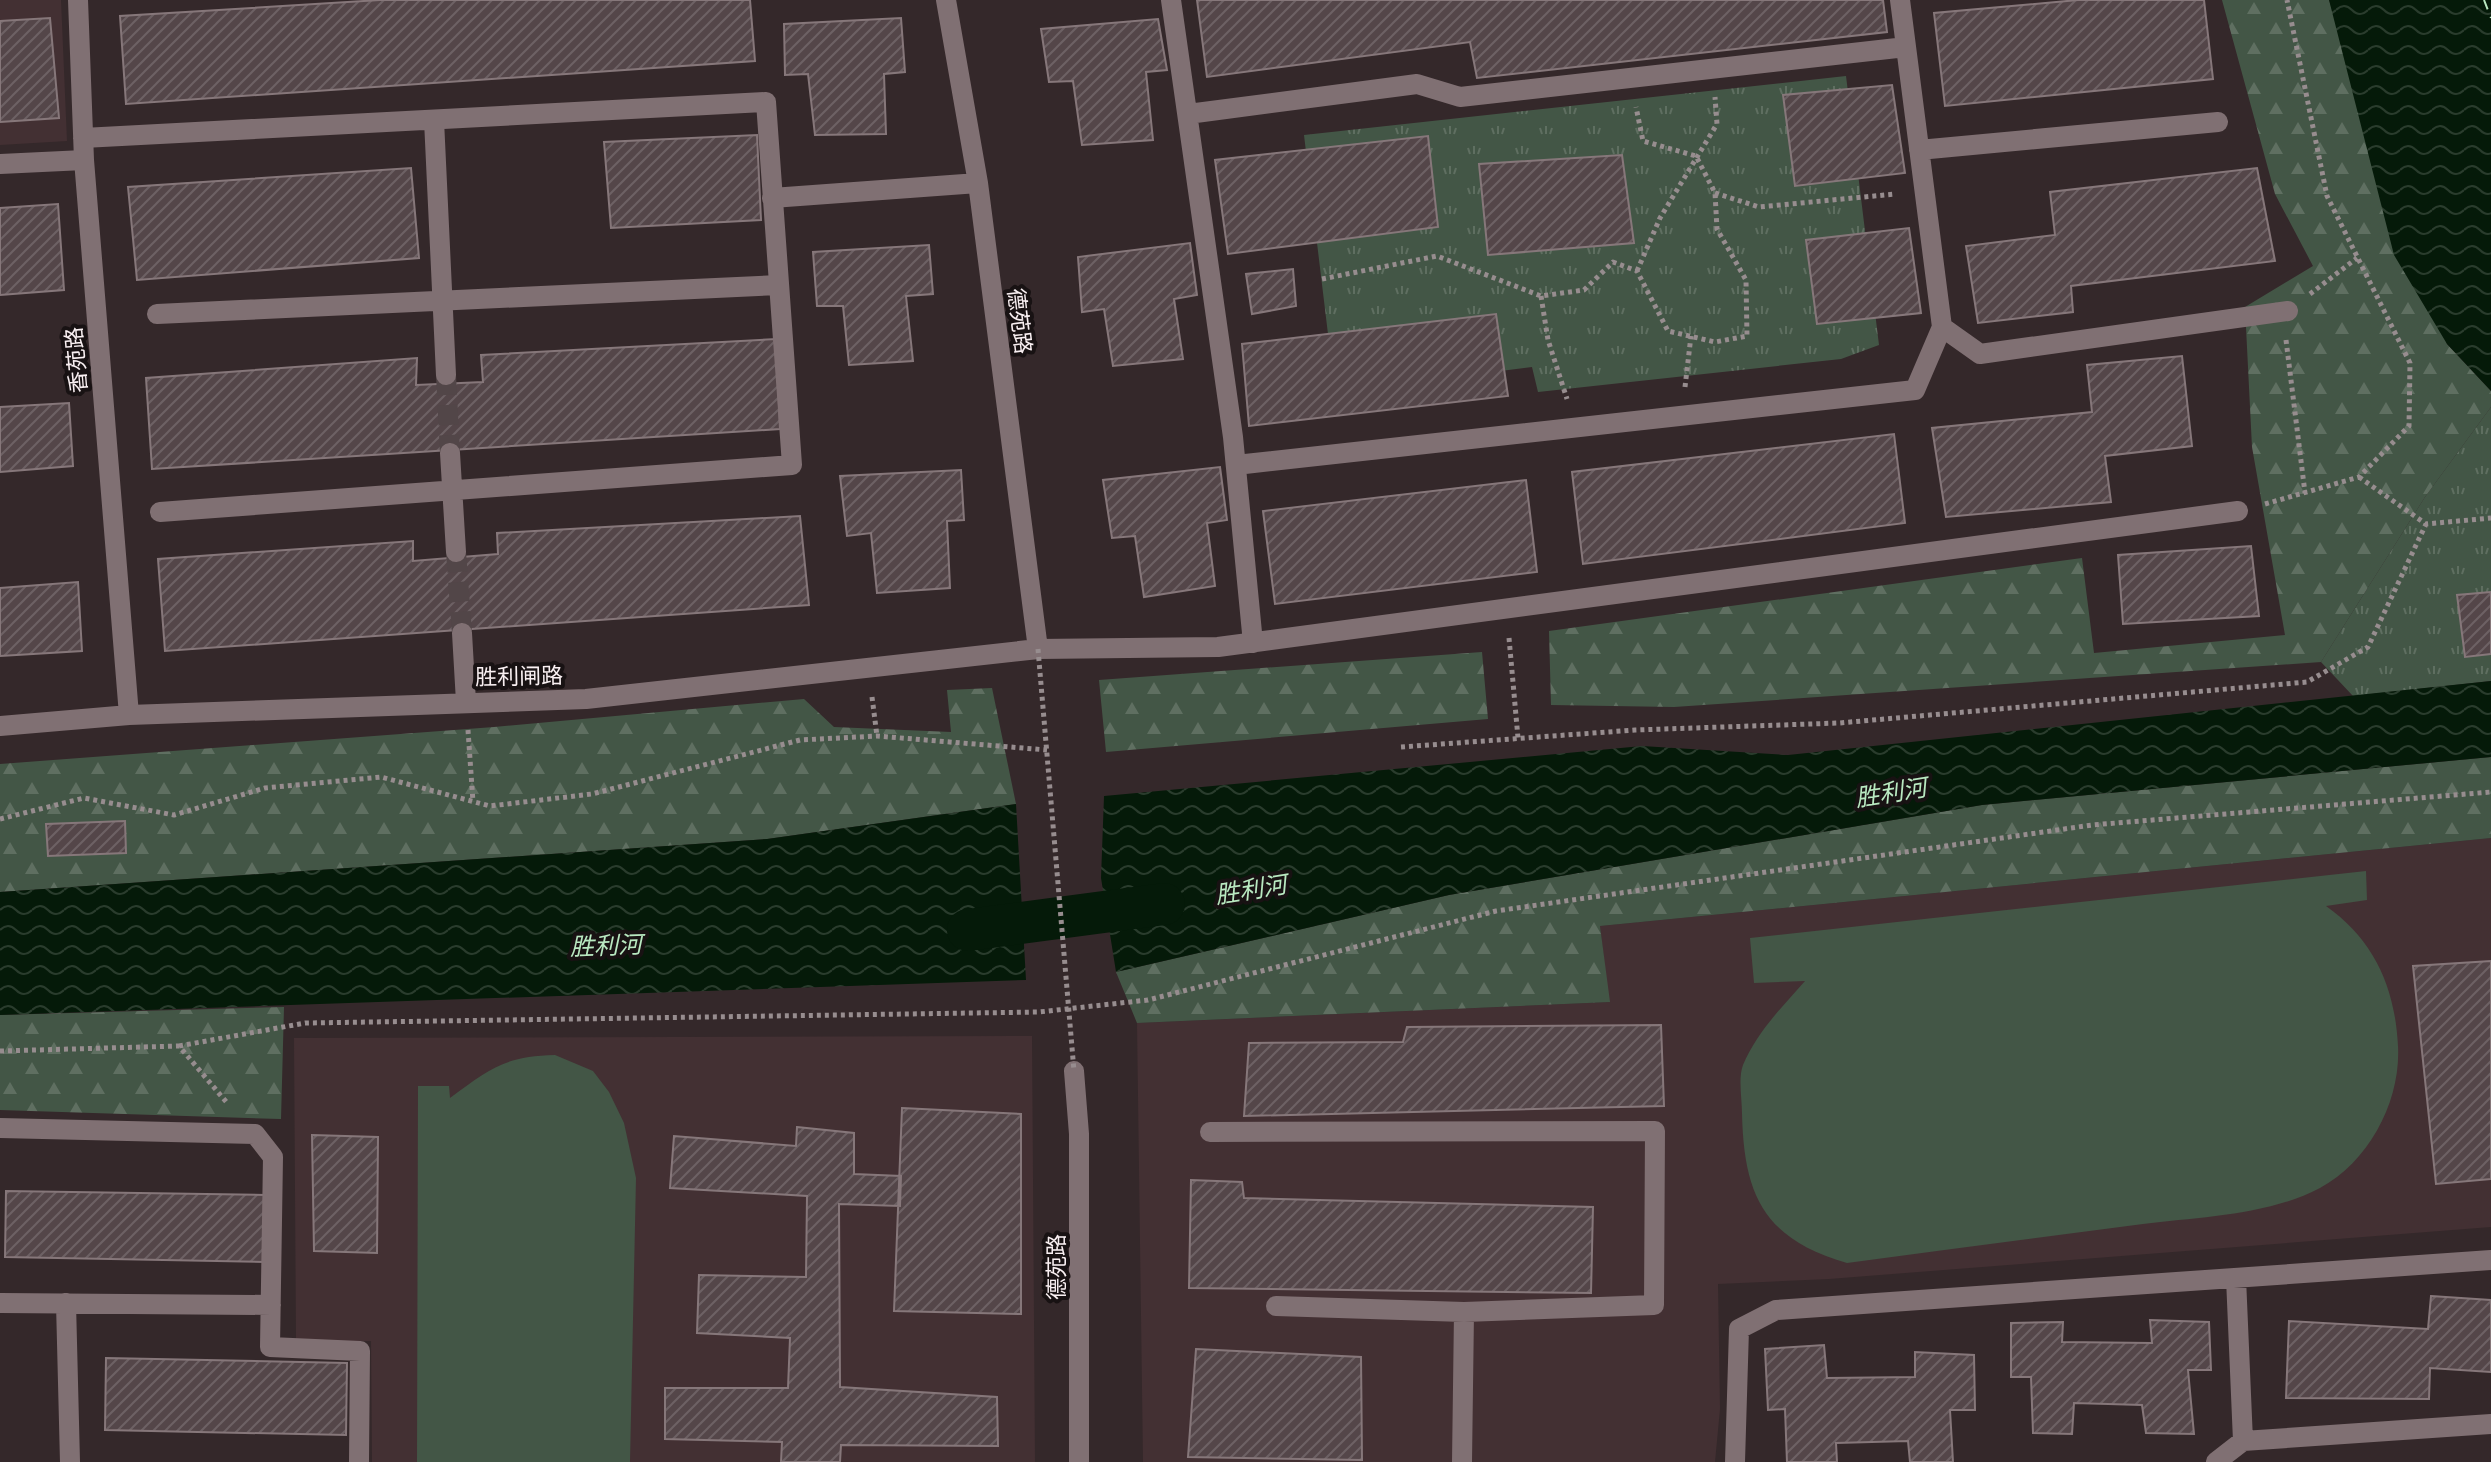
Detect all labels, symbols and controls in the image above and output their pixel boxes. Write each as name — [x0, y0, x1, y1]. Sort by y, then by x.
street label: 德苑路 — [1002, 287, 1038, 355]
street label: 香苑路 — [59, 326, 93, 394]
street label: 胜利闸路 — [475, 661, 563, 691]
water label: 胜利河 — [1853, 771, 1933, 812]
water label: 胜利河 — [1213, 868, 1293, 909]
water label: 胜利河 — [569, 929, 646, 961]
street label: 德苑路 — [1042, 1234, 1070, 1300]

